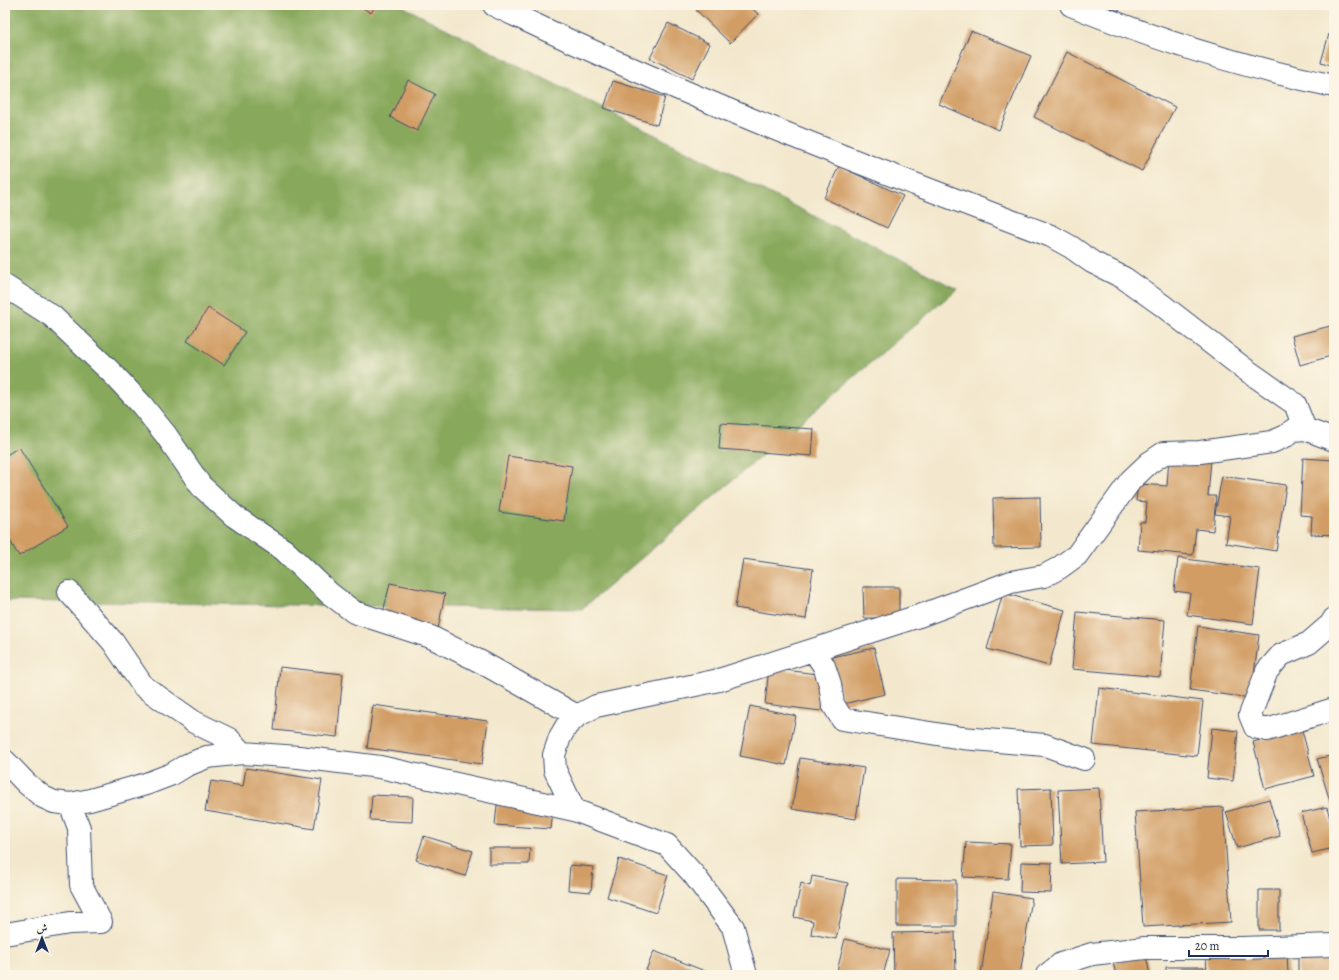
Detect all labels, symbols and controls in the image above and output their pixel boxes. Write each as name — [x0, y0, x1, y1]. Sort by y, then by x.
north arrow — [22, 918, 62, 958]
text: ش — [37, 921, 48, 936]
scale bar — [1189, 932, 1268, 958]
text: 20 m — [1195, 938, 1219, 954]

